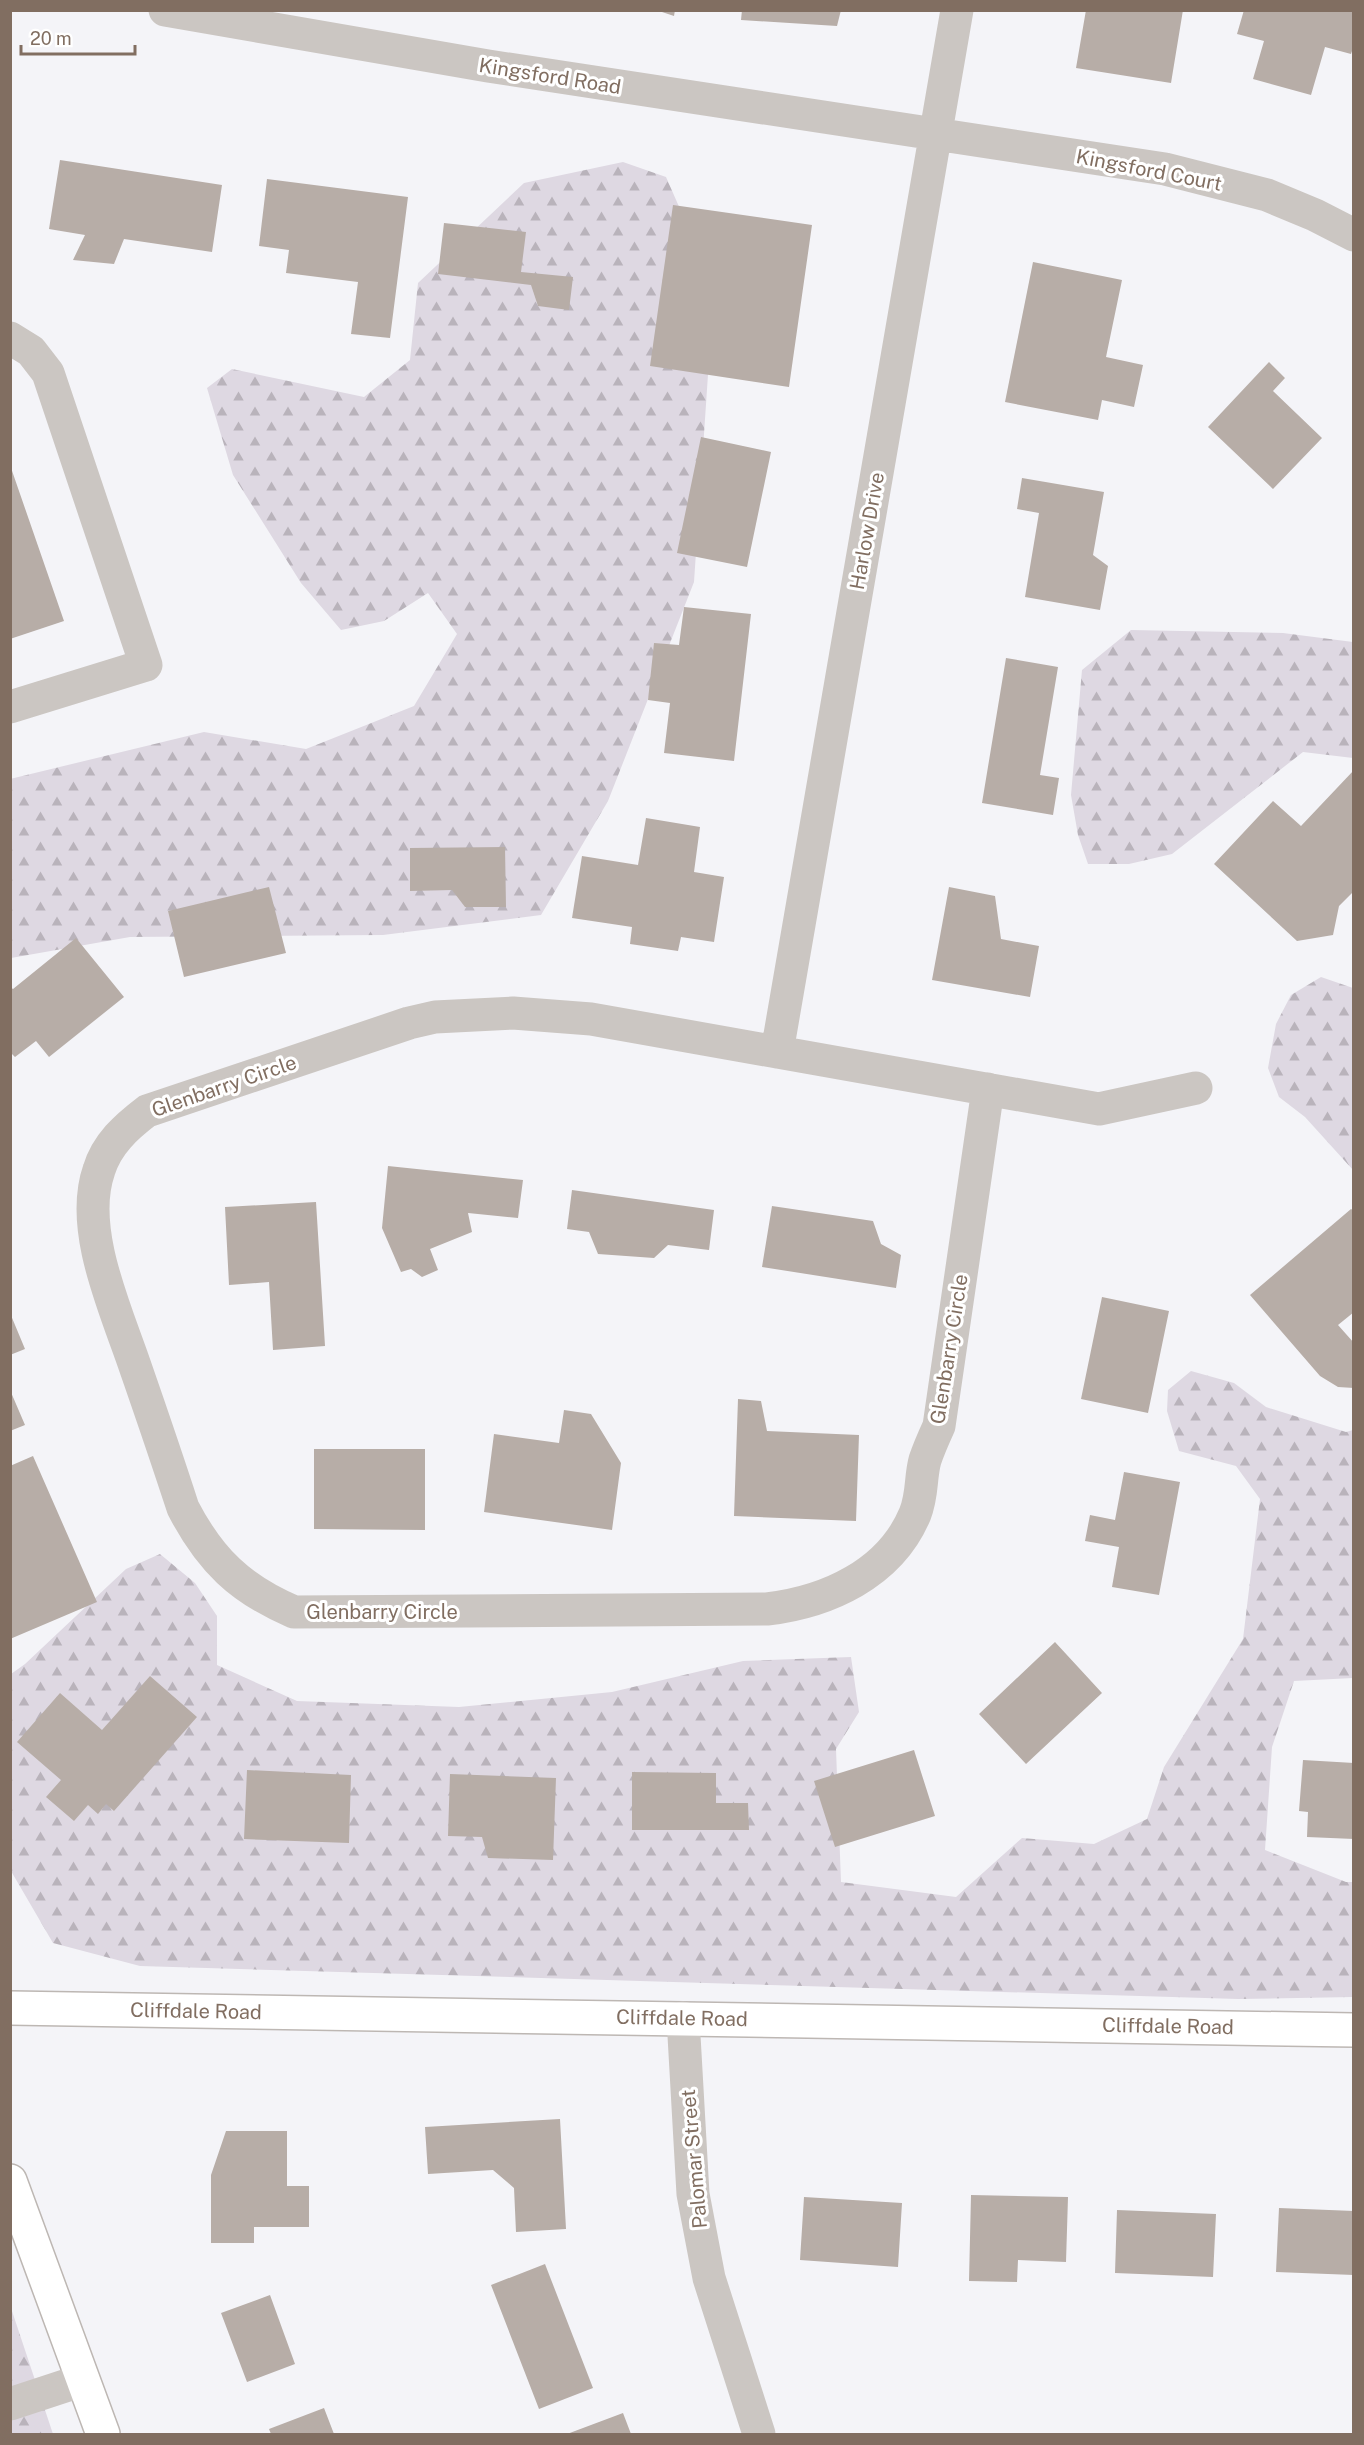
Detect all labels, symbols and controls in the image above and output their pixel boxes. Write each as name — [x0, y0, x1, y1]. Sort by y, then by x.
scale bar — [21, 18, 135, 56]
text: 20 m — [30, 28, 72, 49]
street label: Kingsford Road — [477, 53, 623, 99]
street label: Kingsford Court — [1074, 144, 1224, 196]
street label: Harlow Drive — [845, 470, 889, 592]
street label: Glenbarry Circle — [148, 1050, 300, 1122]
street label: Glenbarry Circle — [925, 1272, 973, 1426]
street label: Glenbarry Circle — [306, 1600, 458, 1624]
street label: Cliffdale Road — [130, 1998, 262, 2024]
street label: Cliffdale Road — [616, 2005, 748, 2031]
street label: Cliffdale Road — [1102, 2013, 1234, 2039]
street label: Palomar Street — [676, 2088, 712, 2230]

